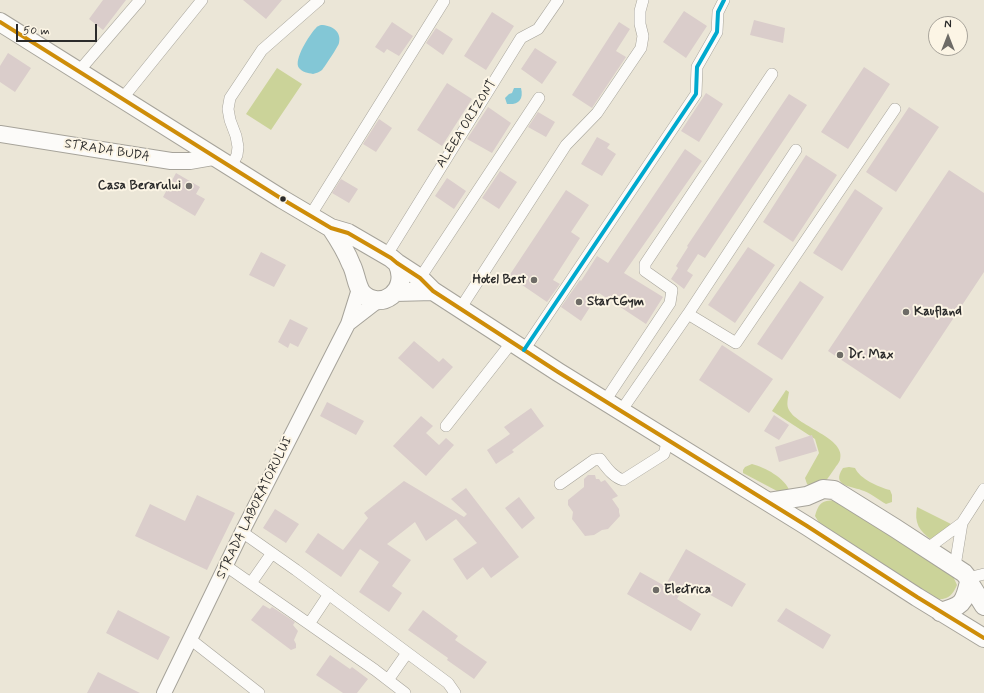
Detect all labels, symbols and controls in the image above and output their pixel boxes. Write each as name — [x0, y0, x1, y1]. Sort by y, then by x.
scale bar — [18, 16, 99, 42]
north arrow — [928, 16, 968, 56]
text: N — [944, 18, 952, 32]
text: 50 m — [23, 23, 50, 39]
street label: ALEEA ORIZONT — [434, 77, 500, 171]
street label: STRADA BUDA — [63, 137, 151, 165]
place label: Casa Berarului — [98, 178, 181, 194]
marker: Casa Berarului — [184, 181, 194, 191]
unlabelled marker — [278, 194, 288, 204]
place label: Hotel Best — [472, 272, 526, 288]
marker: Hotel Best — [529, 275, 539, 285]
place label: StartGym — [587, 294, 644, 310]
marker: StartGym — [574, 297, 584, 307]
place label: Kaufland — [914, 304, 962, 320]
marker: Kaufland — [901, 307, 911, 317]
place label: Dr. Max — [848, 347, 893, 363]
marker: Dr. Max — [835, 350, 845, 360]
street label: STRADA LABORATORULUI — [214, 434, 296, 582]
place label: Electrica — [664, 582, 711, 598]
marker: Electrica — [651, 585, 661, 595]

